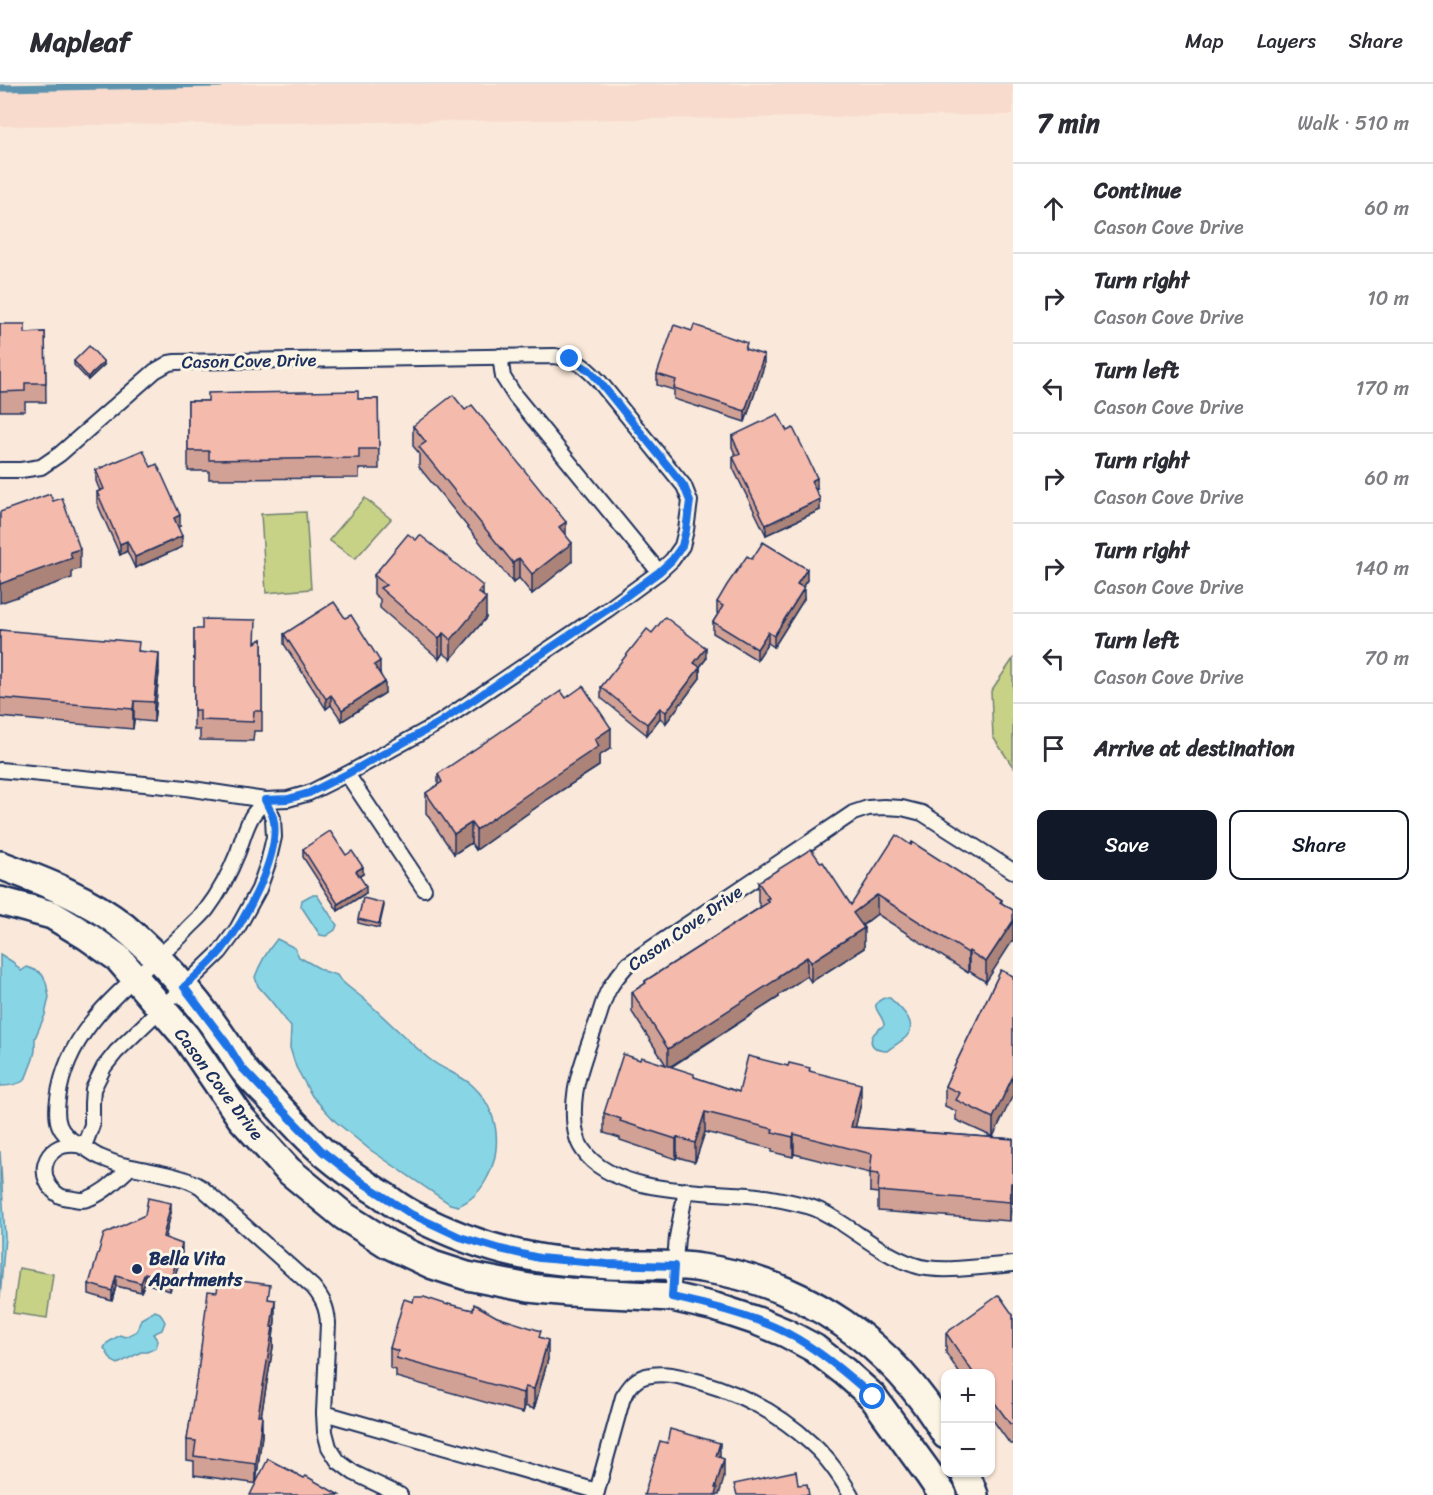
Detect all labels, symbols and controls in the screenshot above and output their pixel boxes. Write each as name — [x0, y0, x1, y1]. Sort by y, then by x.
text: Mapleaf — [30, 17, 130, 66]
text: Map — [1185, 22, 1224, 60]
text: Layers — [1257, 22, 1316, 60]
text: Share — [1349, 22, 1403, 60]
text: 7 min — [1037, 100, 1100, 146]
text: Walk · 510 m — [1297, 106, 1409, 141]
text: Continue — [1094, 171, 1182, 210]
text: 60 m — [1364, 191, 1409, 226]
icon: ahead — [1037, 192, 1070, 225]
text: Cason Cove Drive — [1094, 210, 1244, 245]
text: Turn right — [1094, 261, 1189, 300]
text: 10 m — [1367, 281, 1409, 316]
icon: right — [1037, 282, 1070, 315]
text: Cason Cove Drive — [1094, 300, 1244, 335]
street label: Cason Cove Drive — [181, 344, 317, 378]
route end — [556, 345, 582, 371]
text: Turn left — [1094, 351, 1179, 390]
text: 170 m — [1356, 371, 1409, 406]
icon: left — [1037, 372, 1070, 405]
text: Cason Cove Drive — [1094, 390, 1244, 425]
text: Turn right — [1094, 441, 1189, 480]
text: 60 m — [1364, 461, 1409, 496]
icon: right — [1037, 462, 1070, 495]
text: Cason Cove Drive — [1094, 480, 1244, 515]
text: Turn right — [1094, 531, 1189, 570]
text: 140 m — [1355, 551, 1409, 586]
icon: right — [1037, 552, 1070, 585]
text: Cason Cove Drive — [1094, 570, 1244, 605]
text: Turn left — [1094, 621, 1179, 660]
text: 70 m — [1364, 641, 1409, 676]
icon: left — [1037, 642, 1070, 675]
text: Cason Cove Drive — [1094, 660, 1244, 695]
text: Arrive at destination — [1094, 729, 1295, 768]
icon: arrive — [1037, 732, 1070, 765]
button: Save — [1037, 810, 1217, 880]
button: Share — [1229, 810, 1409, 880]
street label: Cason Cove Drive — [621, 876, 750, 980]
street label: Cason Cove Drive — [166, 1021, 272, 1148]
place label: Bella Vita Apartments — [148, 1243, 243, 1296]
marker: Bella Vita Apartments — [130, 1262, 144, 1276]
map controls — [941, 1369, 995, 1477]
button: + — [941, 1369, 995, 1423]
route start — [859, 1383, 885, 1409]
button: − — [941, 1423, 995, 1477]

